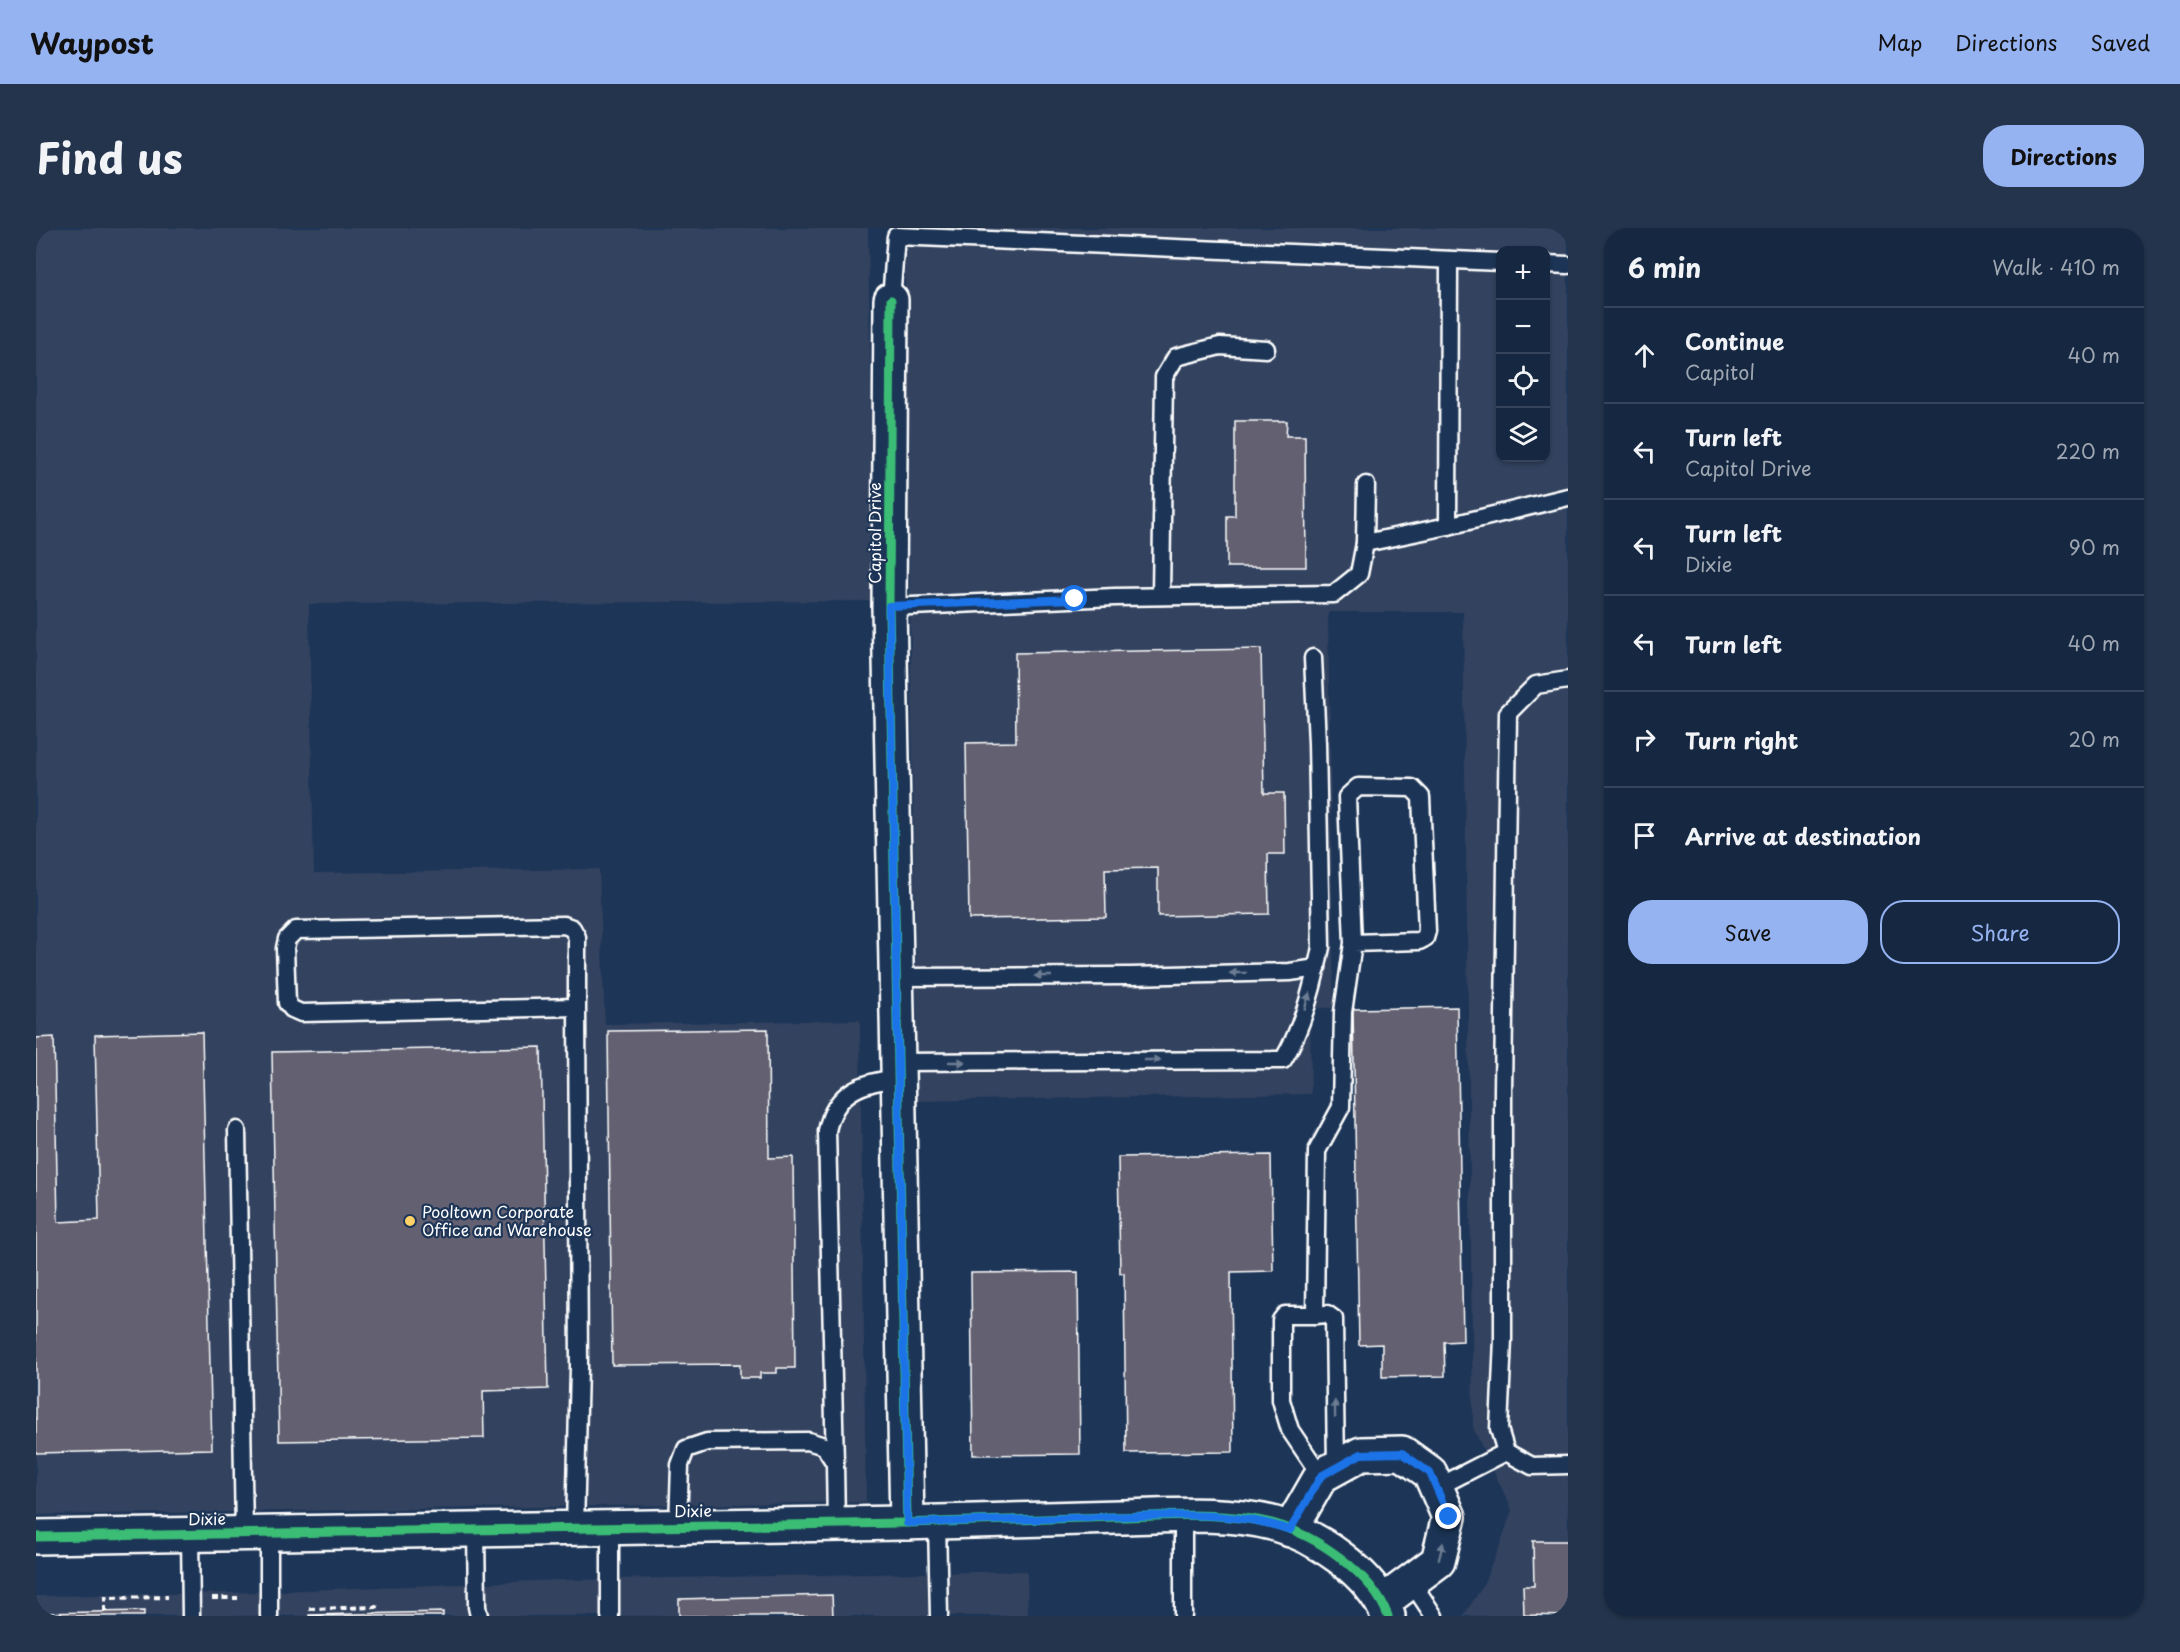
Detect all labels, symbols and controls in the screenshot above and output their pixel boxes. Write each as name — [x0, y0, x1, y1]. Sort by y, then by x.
text: Waypost — [30, 21, 154, 64]
text: Map — [1877, 26, 1922, 58]
text: Directions — [1955, 26, 2057, 58]
text: Saved — [2090, 26, 2150, 58]
text: Find us — [36, 125, 183, 188]
button: Directions — [1983, 125, 2144, 187]
map controls — [1496, 246, 1550, 462]
button: + — [1496, 246, 1550, 300]
text: 6 min — [1628, 248, 1701, 287]
text: Walk · 410 m — [1992, 252, 2120, 282]
button: − — [1496, 300, 1550, 354]
text: Continue — [1685, 324, 1784, 357]
icon: ahead — [1628, 339, 1661, 372]
text: 40 m — [2068, 340, 2120, 370]
button: locate — [1496, 354, 1550, 408]
text: Capitol — [1685, 357, 1755, 387]
button: layers — [1496, 408, 1550, 462]
text: Turn left — [1685, 420, 1782, 453]
icon: left — [1628, 435, 1661, 468]
text: 220 m — [2056, 436, 2120, 466]
text: Capitol Drive — [1685, 453, 1812, 483]
street label: Capitol Drive — [862, 482, 886, 584]
text: Turn left — [1685, 516, 1782, 549]
icon: left — [1628, 531, 1661, 564]
text: 90 m — [2069, 532, 2120, 562]
text: Dixie — [1685, 549, 1732, 579]
route start — [1061, 585, 1087, 611]
icon: left — [1628, 627, 1661, 660]
text: Turn left — [1685, 627, 1782, 660]
text: 40 m — [2068, 628, 2120, 658]
icon: right — [1628, 723, 1661, 756]
text: Turn right — [1685, 723, 1798, 756]
text: 20 m — [2068, 724, 2120, 754]
icon: arrive — [1628, 819, 1661, 852]
text: Arrive at destination — [1685, 819, 1921, 852]
button: Save — [1628, 900, 1868, 964]
button: Share — [1880, 900, 2120, 964]
one-way arrow — [1228, 969, 1247, 978]
one-way arrow — [1033, 971, 1052, 981]
one-way arrow — [1303, 992, 1312, 1010]
one-way arrow — [1142, 1056, 1161, 1065]
one-way arrow — [947, 1057, 966, 1067]
place label: Pooltown Corporate Office and Warehouse — [422, 1199, 592, 1241]
marker: Pooltown Corporate Office and Warehouse — [403, 1214, 417, 1228]
one-way arrow — [1330, 1400, 1340, 1419]
street label: Dixie — [674, 1498, 712, 1522]
route end — [1435, 1503, 1461, 1529]
street label: Dixie — [188, 1506, 226, 1530]
one-way arrow — [1436, 1542, 1446, 1560]

